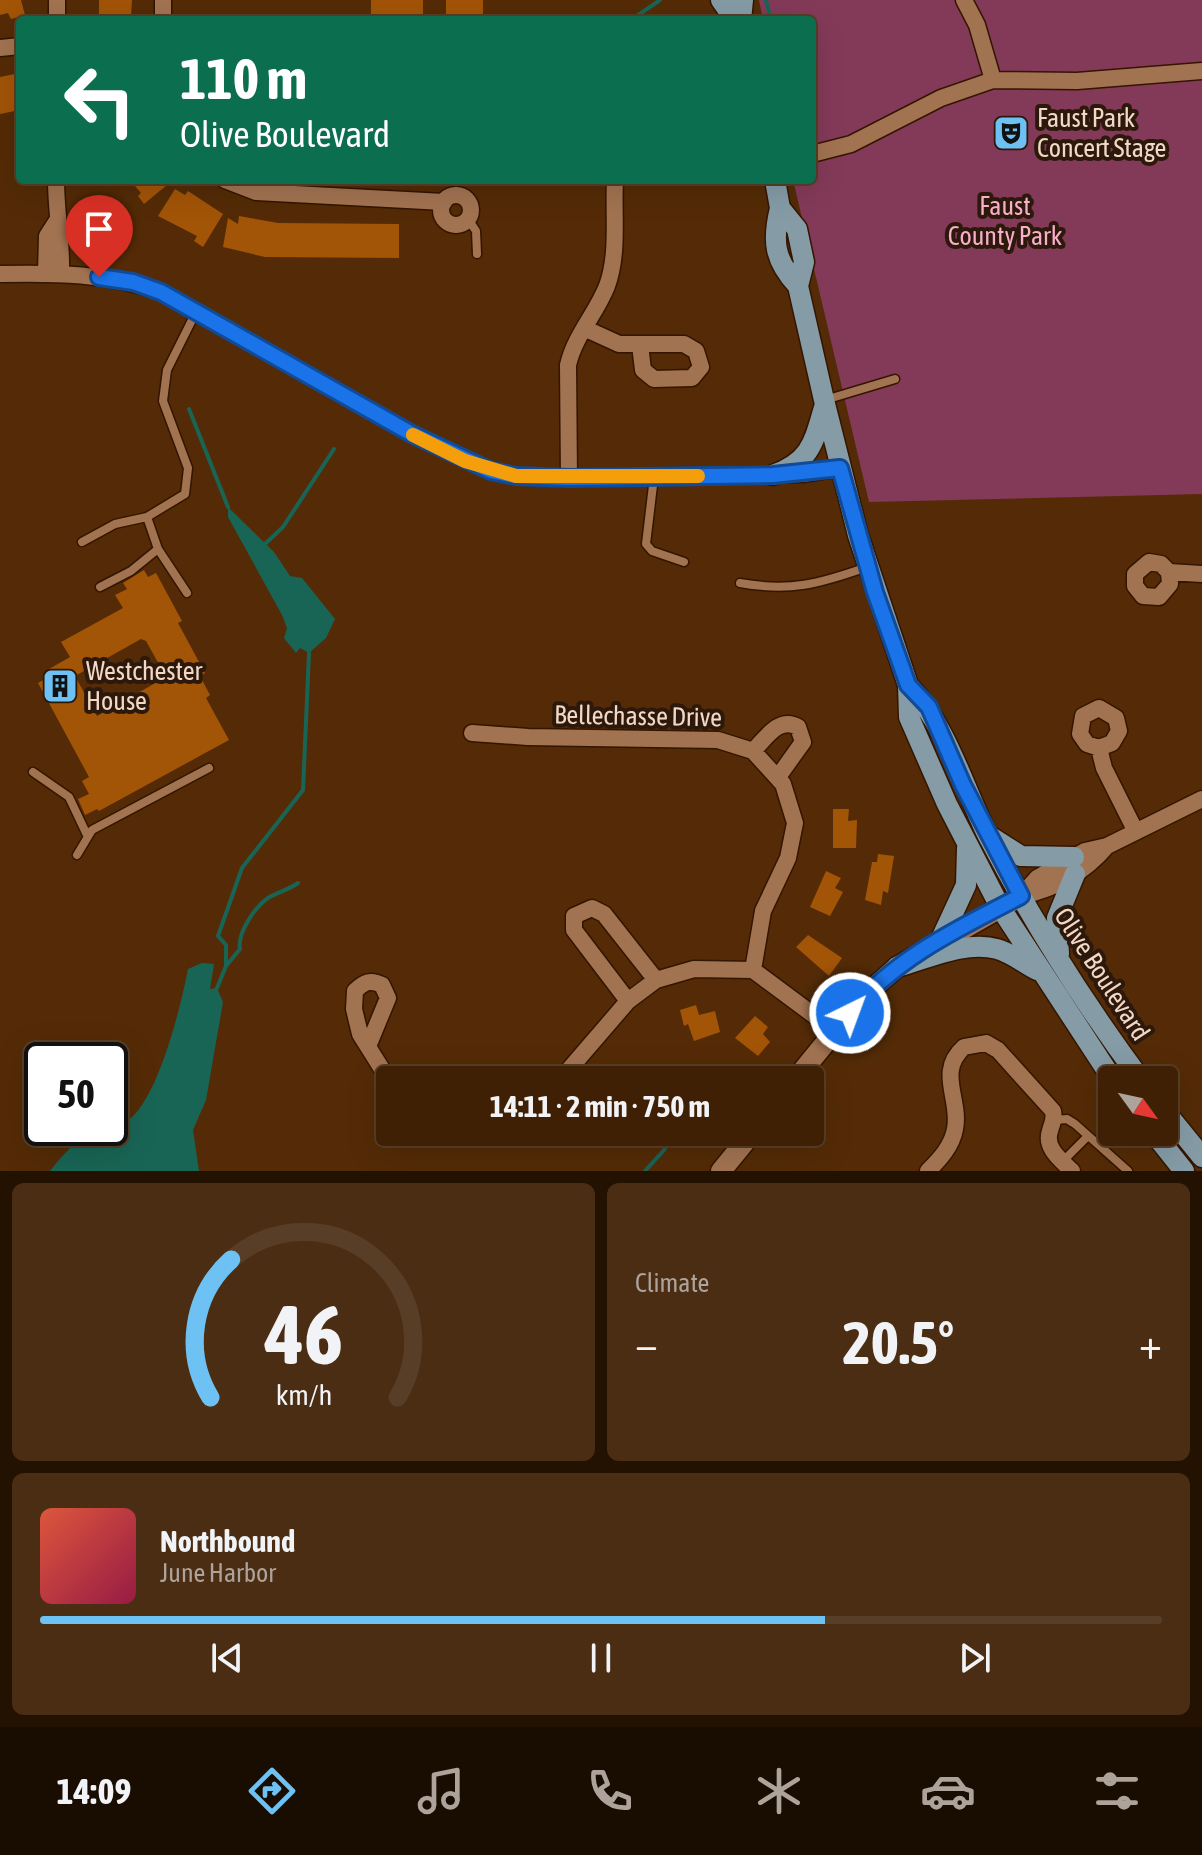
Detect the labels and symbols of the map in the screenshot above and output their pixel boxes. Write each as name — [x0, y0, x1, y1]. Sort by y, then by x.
place label: Faust Park Concert Stage — [1037, 103, 1166, 163]
theatre icon: Faust Park Concert Stage — [992, 114, 1030, 152]
park label: Faust County Park — [948, 191, 1062, 251]
pin — [65, 195, 133, 277]
place label: Westchester House — [86, 656, 203, 716]
building icon: Westchester House — [41, 667, 79, 705]
street label: Bellechasse Drive — [554, 700, 722, 732]
street label: Olive Boulevard — [1048, 902, 1156, 1046]
position arrow — [808, 971, 892, 1055]
speed limit sign: 50 — [24, 1042, 128, 1146]
north arrow — [1098, 1066, 1178, 1146]

